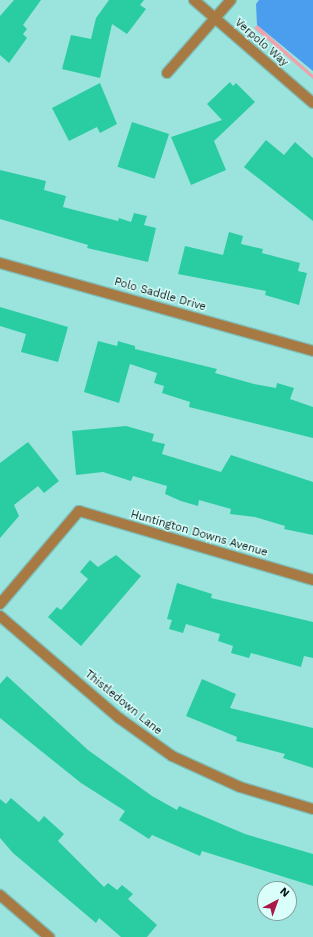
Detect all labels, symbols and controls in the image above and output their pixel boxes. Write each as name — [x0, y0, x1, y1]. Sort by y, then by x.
street label: Verpolo Way — [232, 16, 290, 70]
street label: Polo Saddle Drive — [113, 276, 207, 314]
street label: Huntington Downs Avenue — [129, 508, 269, 560]
street label: Thistledown Lane — [82, 668, 164, 738]
north arrow — [257, 881, 297, 921]
text: N — [277, 885, 292, 900]

